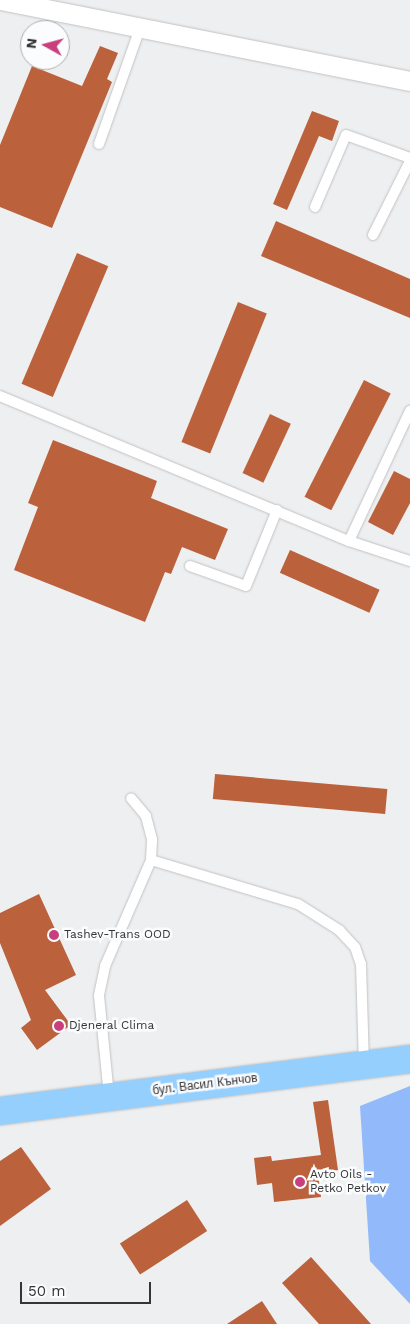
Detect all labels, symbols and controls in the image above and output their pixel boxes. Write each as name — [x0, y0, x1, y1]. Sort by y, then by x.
north arrow — [20, 20, 70, 70]
text: N — [23, 37, 40, 49]
place label: Tashev-Trans OOD — [64, 928, 171, 942]
marker: Tashev-Trans OOD — [48, 929, 60, 941]
place label: Djeneral Clima — [69, 1019, 155, 1033]
marker: Djeneral Clima — [53, 1020, 65, 1032]
street label: бул. Васил Кънчов — [152, 1071, 258, 1099]
place label: Avto Oils - Petko Petkov — [310, 1168, 386, 1196]
marker: Avto Oils - Petko Petkov — [294, 1176, 306, 1188]
scale bar — [22, 1272, 154, 1304]
text: 50 m — [28, 1282, 65, 1300]

